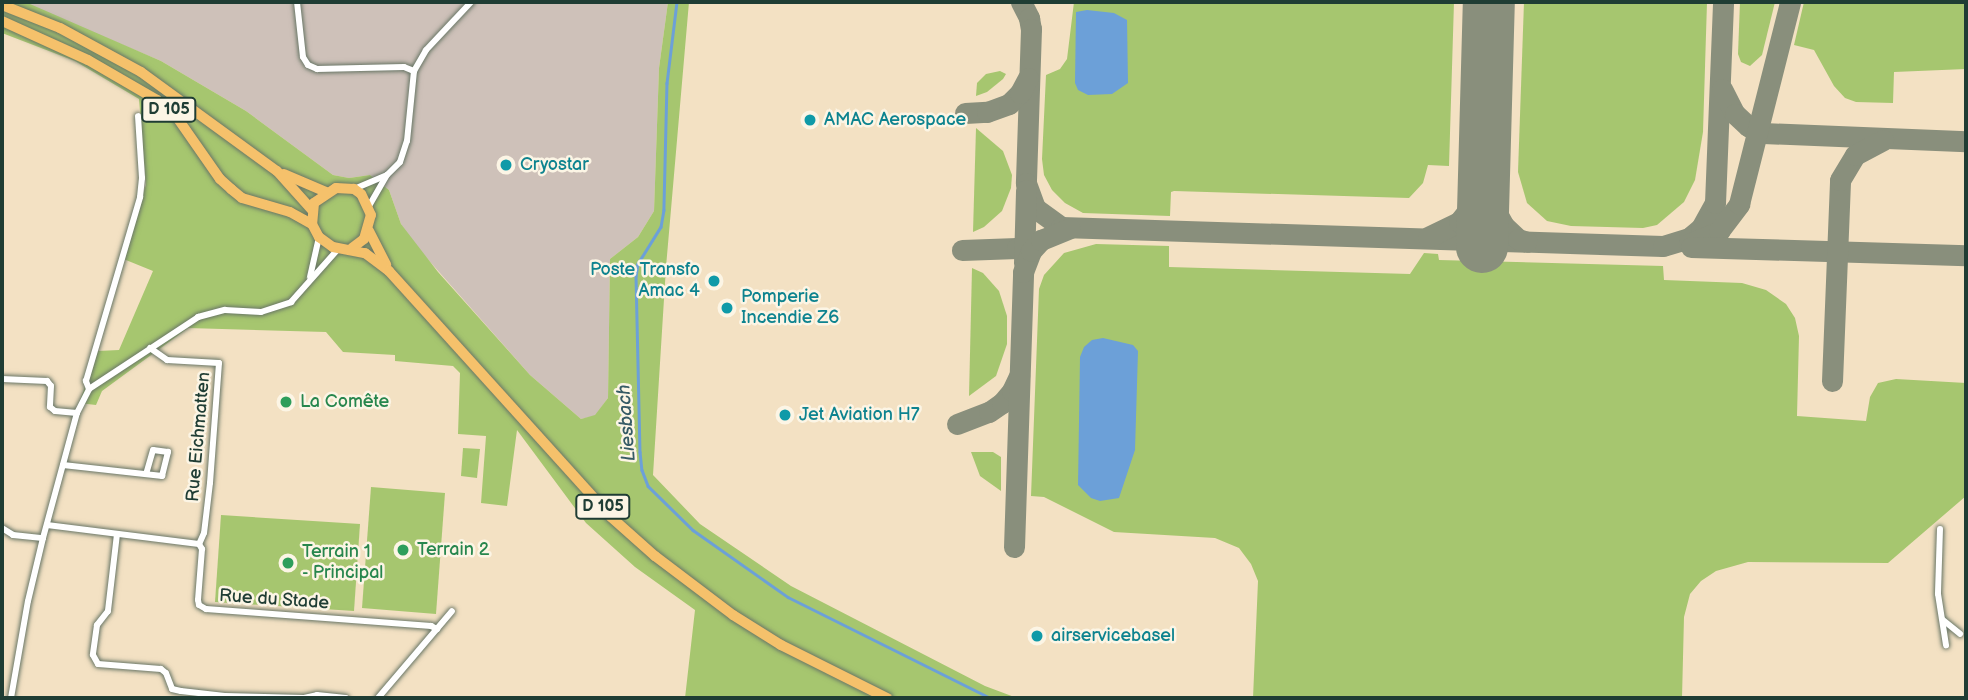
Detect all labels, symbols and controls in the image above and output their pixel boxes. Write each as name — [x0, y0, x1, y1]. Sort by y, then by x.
road number: D 105 — [141, 97, 197, 122]
place label: AMAC Aerospace — [824, 109, 966, 131]
marker: AMAC Aerospace — [802, 112, 818, 128]
place label: Cryostar — [520, 154, 589, 176]
marker: Cryostar — [498, 157, 514, 173]
place label: Poste Transfo Amac 4 — [589, 260, 700, 302]
marker: Poste Transfo Amac 4 — [706, 273, 722, 289]
place label: Pomperie Incendie Z6 — [741, 287, 839, 330]
marker: Pomperie Incendie Z6 — [719, 300, 735, 316]
street label: Rue Eichmatten — [183, 371, 215, 503]
water label: Liesbach — [613, 384, 641, 462]
place label: La Comête — [300, 391, 389, 413]
marker: La Comête — [278, 394, 294, 410]
place label: Jet Aviation H7 — [799, 404, 920, 426]
marker: Jet Aviation H7 — [777, 407, 793, 423]
road number: D 105 — [575, 494, 631, 520]
place label: Terrain 2 — [417, 539, 489, 561]
place label: Terrain 1 - Principal — [302, 542, 384, 584]
marker: Terrain 2 — [395, 542, 411, 558]
marker: Terrain 1 - Principal — [280, 555, 296, 571]
street label: Rue du Stade — [218, 585, 330, 615]
place label: airservicebasel — [1051, 625, 1175, 647]
marker: airservicebasel — [1029, 628, 1045, 644]

